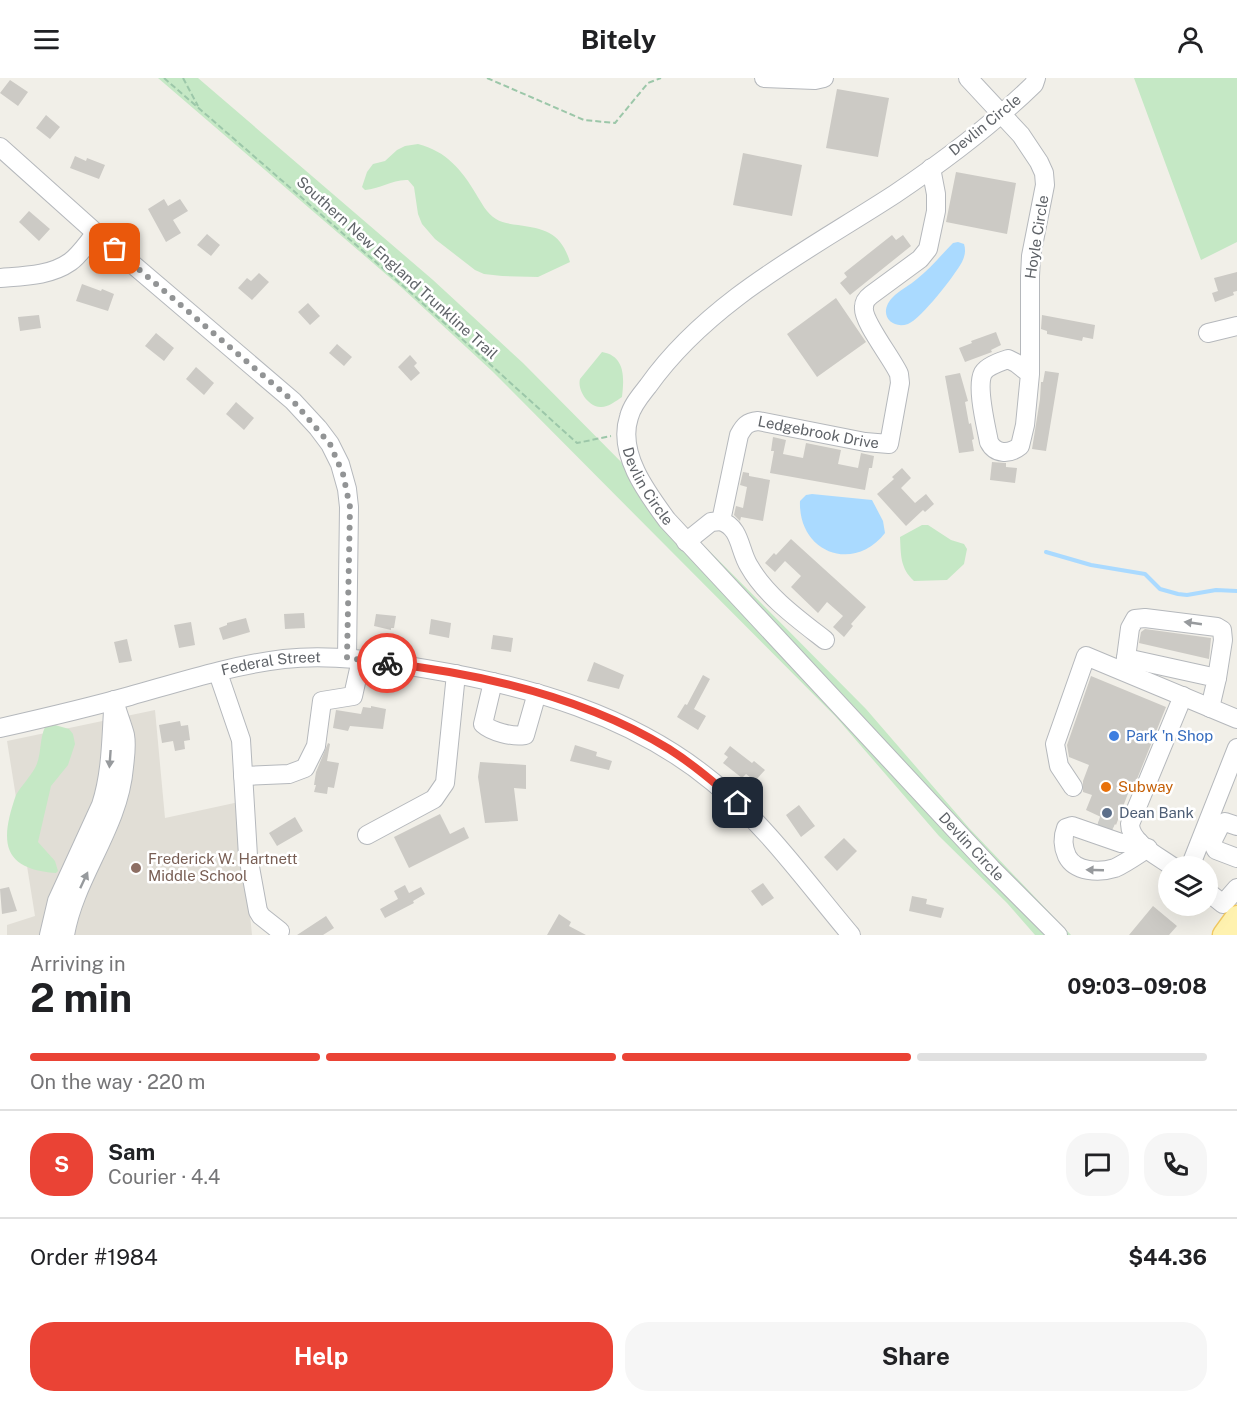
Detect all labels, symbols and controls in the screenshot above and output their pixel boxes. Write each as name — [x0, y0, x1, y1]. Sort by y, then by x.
icon: menu — [30, 23, 63, 56]
text: Bitely — [581, 23, 656, 55]
icon: person — [1174, 23, 1207, 56]
street label: Devlin Circle — [945, 90, 1024, 159]
street label: Southern New England Trunkline Trail — [293, 173, 501, 362]
street label: Hoyle Circle — [1021, 194, 1052, 280]
pin — [89, 223, 140, 274]
icon: bag — [98, 232, 131, 265]
street label: Ledgebrook Drive — [756, 412, 880, 451]
street label: Devlin Circle — [620, 445, 677, 529]
one-way arrow — [1183, 618, 1202, 628]
courier — [357, 633, 417, 693]
icon: bike — [371, 647, 404, 680]
street label: Federal Street — [219, 648, 321, 678]
place label: Park 'n Shop — [1126, 727, 1213, 744]
marker: Park 'n Shop — [1107, 729, 1121, 743]
one-way arrow — [105, 749, 115, 768]
pin — [712, 777, 763, 828]
place label: Subway — [1118, 778, 1173, 795]
marker: Subway — [1099, 780, 1113, 794]
icon: home — [721, 786, 754, 819]
place label: Dean Bank — [1119, 804, 1194, 821]
marker: Dean Bank — [1100, 806, 1114, 820]
street label: Devlin Circle — [936, 809, 1008, 884]
place label: Frederick W. Hartnett Middle School — [148, 850, 298, 884]
map controls — [1158, 856, 1218, 916]
button: layers — [1158, 856, 1218, 916]
marker: Frederick W. Hartnett Middle School — [129, 861, 143, 875]
one-way arrow — [1085, 865, 1104, 874]
one-way arrow — [80, 872, 89, 889]
text: Arriving in — [30, 952, 125, 976]
text: 09:03–09:08 — [1067, 973, 1207, 999]
text: 2 min — [30, 975, 132, 1021]
text: On the way · 220 m — [30, 1070, 205, 1094]
button: chat — [1066, 1133, 1129, 1196]
button: phone — [1144, 1133, 1207, 1196]
text: Sam — [108, 1139, 155, 1165]
text: S — [54, 1151, 69, 1177]
text: Courier · 4.4 — [108, 1165, 220, 1189]
text: Order #1984 — [30, 1244, 158, 1270]
text: $44.36 — [1128, 1244, 1207, 1270]
button: Help — [30, 1322, 613, 1391]
button: Share — [625, 1322, 1207, 1391]

